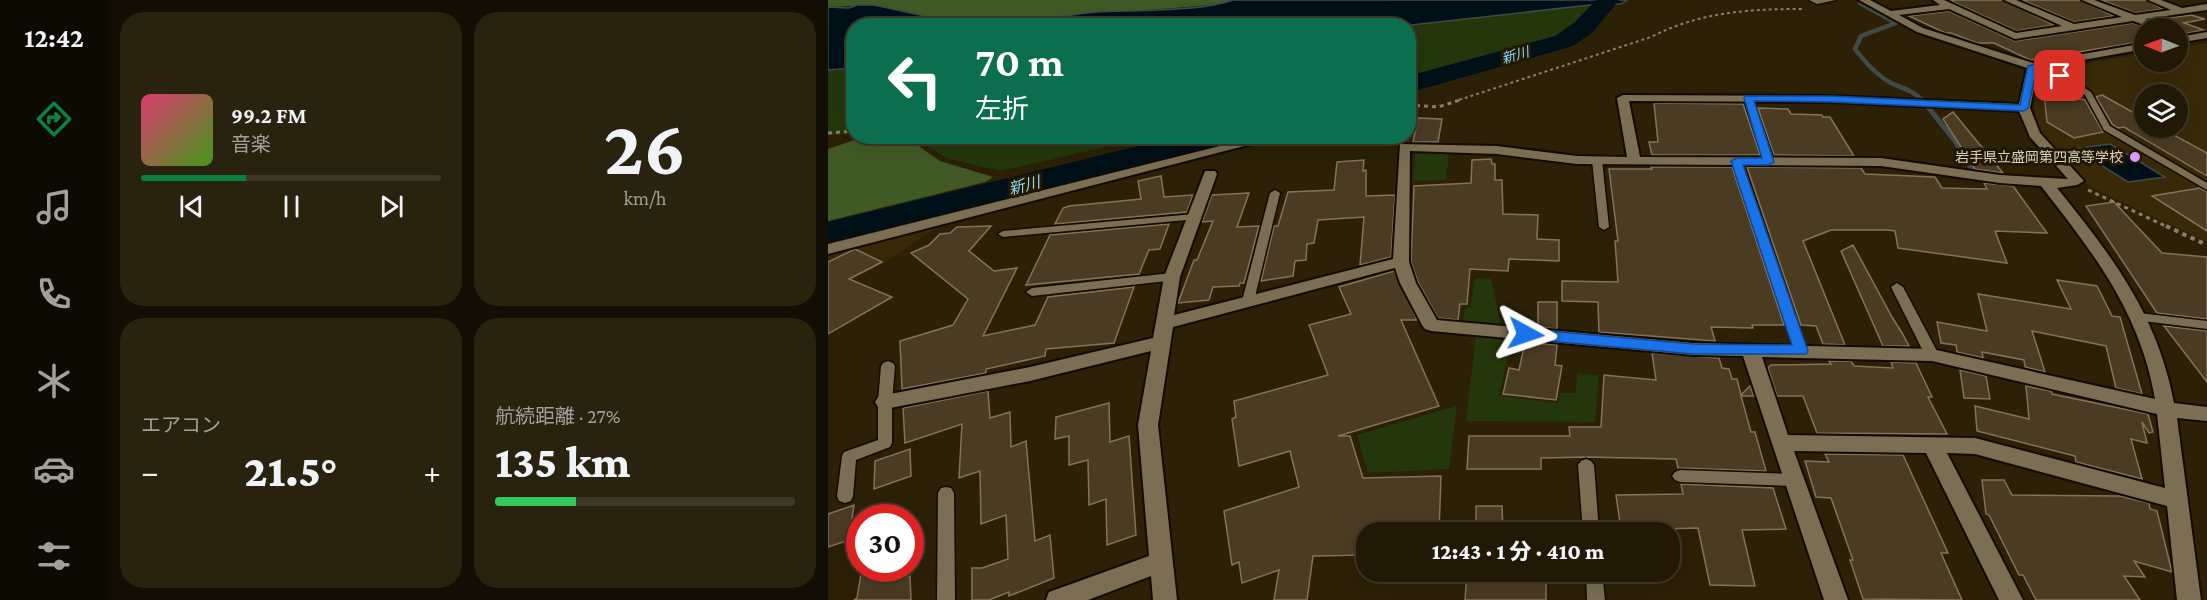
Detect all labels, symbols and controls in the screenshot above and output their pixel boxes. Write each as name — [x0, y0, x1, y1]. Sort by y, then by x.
north arrow — [2134, 18, 2188, 72]
map controls — [2134, 18, 2188, 138]
text: 12:42 — [24, 23, 84, 53]
text: 70 m — [975, 38, 1064, 85]
icon: left — [876, 42, 954, 120]
water label: 新川 — [1499, 43, 1533, 67]
pin — [2034, 50, 2085, 101]
icon: arrive — [2043, 59, 2076, 92]
button: layers — [2134, 84, 2188, 138]
text: 左折 — [975, 94, 1029, 124]
icon: directions — [33, 98, 75, 140]
text: 99.2 FM — [231, 103, 307, 128]
text: 26 — [604, 104, 686, 191]
text: 音楽 — [231, 133, 271, 155]
place label: 岩手県立盛岡第四高等学校 — [1955, 149, 2123, 165]
marker: 岩手県立盛岡第四高等学校 — [2128, 150, 2142, 164]
water label: 新川 — [1007, 173, 1044, 198]
icon: music — [33, 186, 75, 228]
text: km/h — [623, 187, 667, 209]
icon: previous — [175, 190, 208, 223]
icon: pause — [275, 190, 308, 223]
icon: next — [375, 190, 408, 223]
icon: phone — [33, 273, 75, 315]
position arrow — [1494, 302, 1558, 366]
icon: climate — [33, 360, 75, 402]
text: 航続距離 · 27% — [495, 405, 621, 427]
text: エアコン — [141, 414, 221, 436]
text: 135 km — [495, 437, 630, 487]
text: 21.5° — [244, 446, 338, 496]
icon: car — [33, 448, 75, 490]
text: − — [141, 453, 158, 490]
text: + — [424, 453, 441, 490]
speed limit sign: 30 — [846, 504, 924, 582]
icon: filters — [33, 535, 75, 577]
text: 12:43 · 1 分 · 410 m — [1432, 539, 1604, 564]

